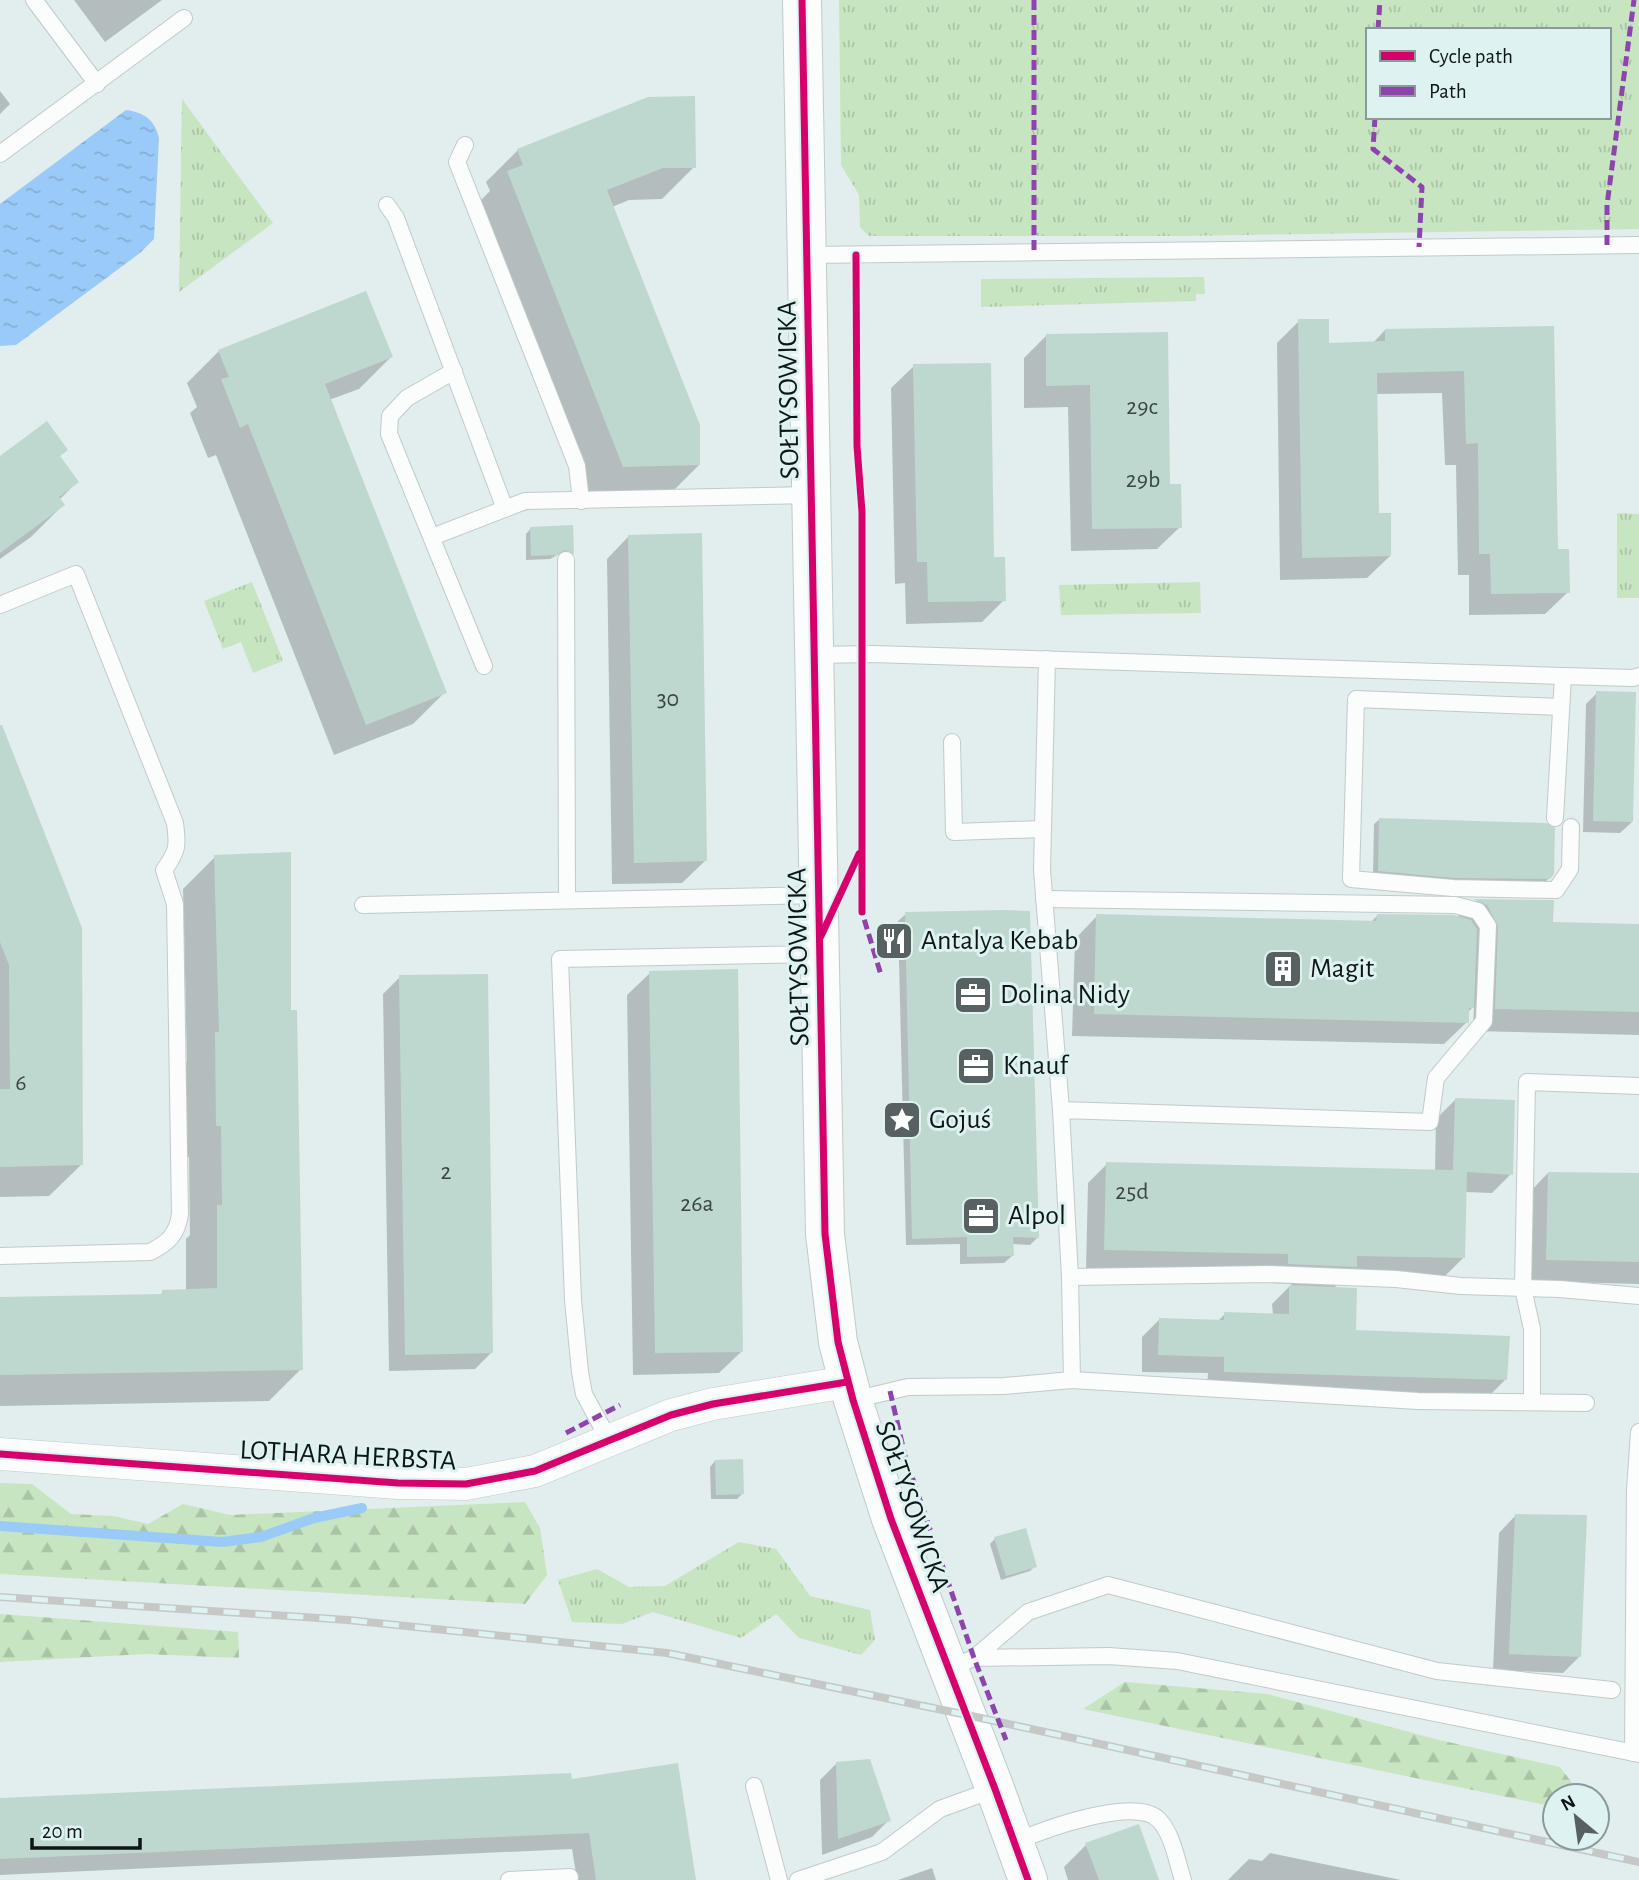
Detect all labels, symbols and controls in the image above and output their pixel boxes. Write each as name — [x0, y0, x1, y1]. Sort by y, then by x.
legend — [1366, 28, 1611, 119]
text: Cycle path — [1429, 46, 1513, 67]
text: Path — [1429, 81, 1467, 102]
street label: SOŁTYSOWICKA — [773, 300, 805, 480]
house number: 29c — [1126, 395, 1158, 419]
house number: 29b — [1126, 468, 1160, 492]
house number: 30 — [657, 687, 679, 711]
street label: SOŁTYSOWICKA — [783, 867, 815, 1047]
restaurant icon: Antalya Kebab — [873, 920, 915, 962]
place label: Antalya Kebab — [921, 927, 1078, 955]
building icon: Magit — [1262, 948, 1304, 990]
place label: Magit — [1310, 955, 1374, 983]
office icon: Dolina Nidy — [952, 974, 994, 1016]
place label: Dolina Nidy — [1000, 981, 1130, 1009]
office icon: Knauf — [955, 1045, 997, 1087]
place label: Knauf — [1003, 1052, 1069, 1080]
house number: 6 — [15, 1071, 27, 1095]
place icon: Gojuś — [881, 1099, 923, 1141]
place label: Gojuś — [929, 1106, 991, 1134]
house number: 2 — [441, 1160, 452, 1184]
house number: 25d — [1115, 1180, 1149, 1204]
house number: 26a — [680, 1192, 714, 1216]
office icon: Alpol — [960, 1195, 1002, 1237]
place label: Alpol — [1008, 1202, 1066, 1230]
street label: SOŁTYSOWICKA — [870, 1418, 954, 1596]
street label: LOTHARA HERBSTA — [239, 1436, 457, 1476]
north arrow — [1541, 1782, 1611, 1852]
text: N — [1558, 1792, 1579, 1815]
scale bar — [32, 1806, 140, 1850]
text: 20 m — [42, 1821, 83, 1842]

